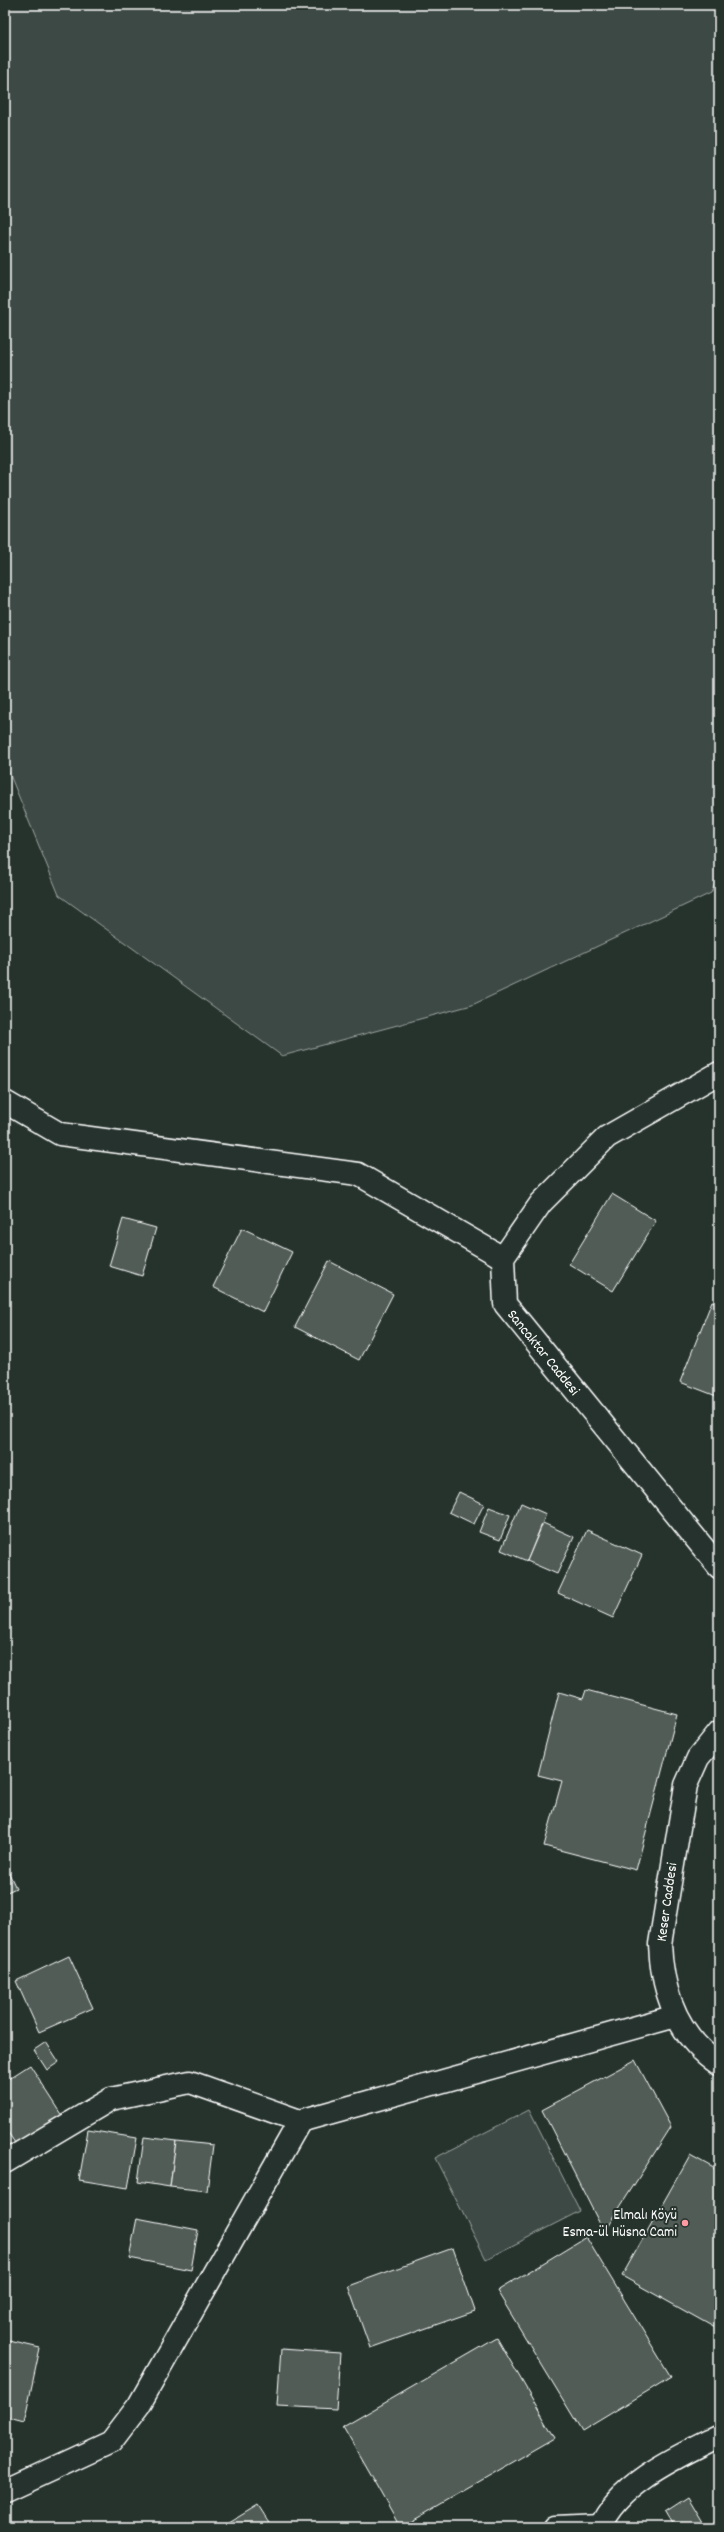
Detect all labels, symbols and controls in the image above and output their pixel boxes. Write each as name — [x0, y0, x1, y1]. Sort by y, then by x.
street label: Sancaktar Caddesi — [501, 1305, 584, 1401]
street label: Keser Caddesi — [652, 1861, 684, 1943]
place label: Elmalı Köyü Esma-ül Hüsna Cami — [563, 2205, 677, 2244]
marker: Elmalı Köyü Esma-ül Hüsna Cami — [680, 2218, 690, 2228]

